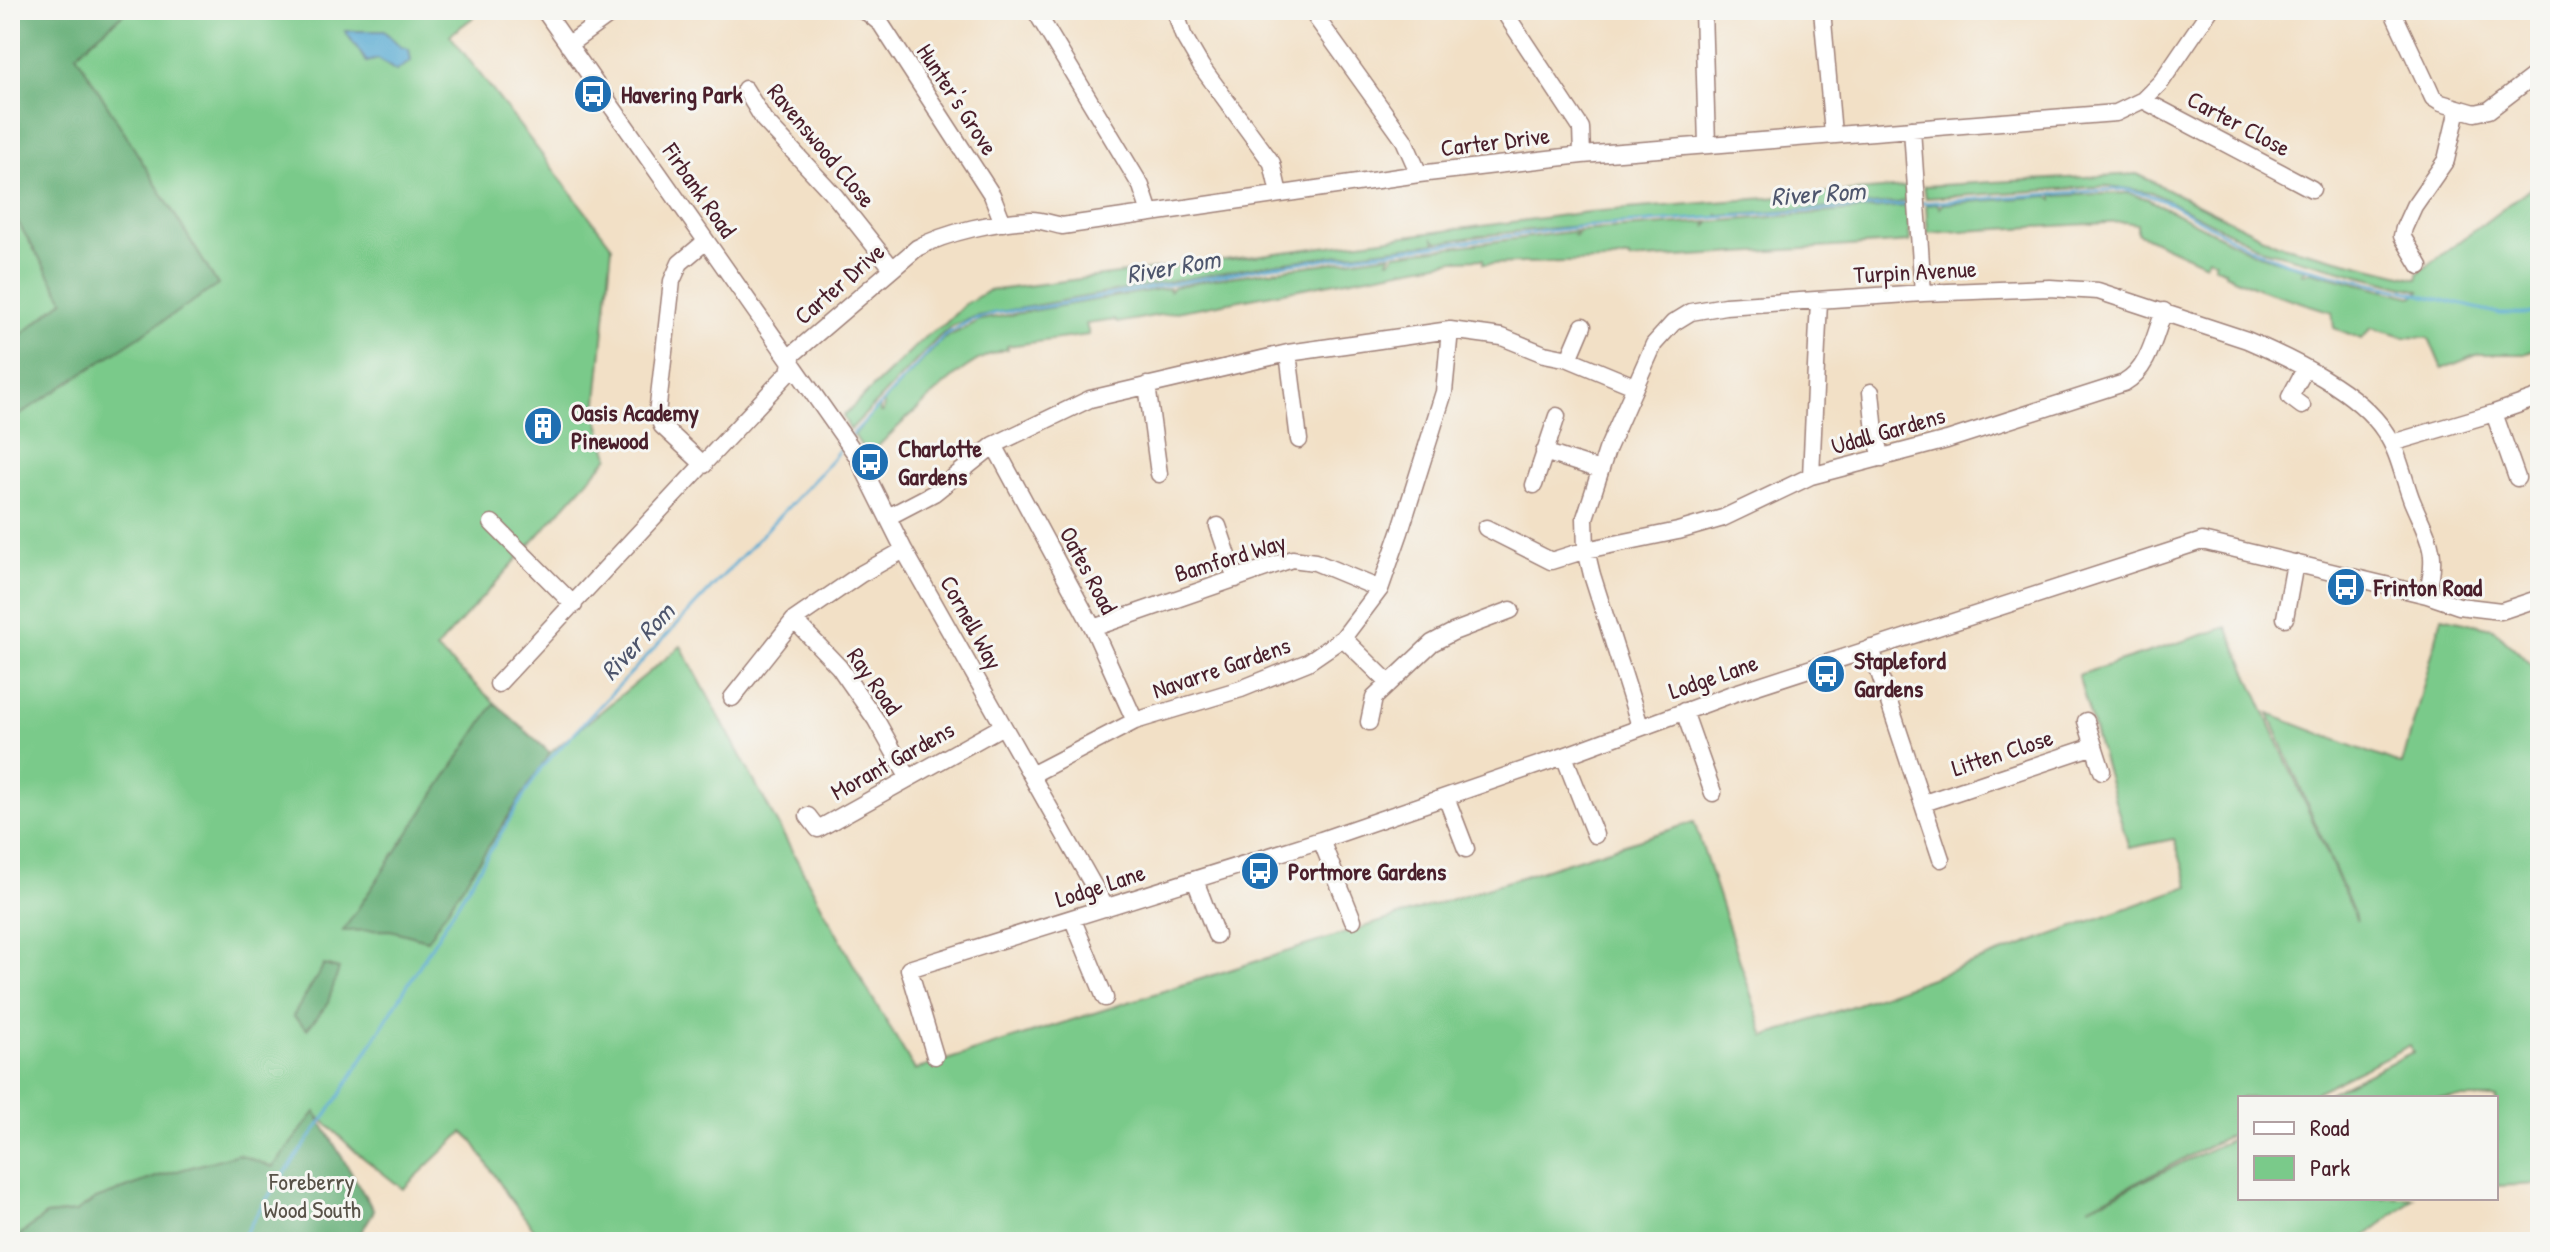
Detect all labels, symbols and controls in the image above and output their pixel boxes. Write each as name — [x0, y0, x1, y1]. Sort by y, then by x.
street label: Hunter's Grove — [910, 37, 1006, 161]
bus stop icon: Havering Park — [572, 73, 614, 115]
street label: Ravenswood Close — [761, 76, 884, 214]
place label: Havering Park — [621, 78, 743, 111]
street label: Carter Close — [2182, 82, 2297, 164]
street label: Carter Drive — [1439, 118, 1552, 164]
street label: Firbank Road — [655, 136, 744, 244]
water label: River Rom — [1770, 172, 1868, 214]
street label: Carter Drive — [787, 235, 891, 331]
water label: River Rom — [1124, 240, 1224, 291]
street label: Turpin Avenue — [1853, 252, 1978, 290]
place label: Oasis Academy Pinewood — [571, 396, 699, 456]
street label: Udall Gardens — [1827, 398, 1949, 462]
building icon: Oasis Academy Pinewood — [522, 405, 564, 447]
place label: Charlotte Gardens — [898, 432, 982, 492]
bus stop icon: Charlotte Gardens — [849, 441, 891, 483]
street label: Oates Road — [1053, 521, 1125, 619]
street label: Bamford Way — [1170, 525, 1290, 589]
bus stop icon: Frinton Road — [2325, 566, 2367, 608]
street label: Cornell Way — [933, 569, 1011, 675]
place label: Frinton Road — [2373, 571, 2483, 603]
water label: River Rom — [592, 594, 683, 687]
street label: Navarre Gardens — [1148, 628, 1294, 706]
street label: Ray Road — [840, 641, 910, 721]
place label: Stapleford Gardens — [1854, 644, 1946, 704]
street label: Lodge Lane — [1664, 646, 1762, 706]
bus stop icon: Stapleford Gardens — [1805, 653, 1847, 695]
street label: Morant Gardens — [825, 713, 959, 807]
street label: Litten Close — [1947, 720, 2057, 783]
bus stop icon: Portmore Gardens — [1239, 850, 1281, 892]
street label: Lodge Lane — [1051, 855, 1149, 915]
place label: Portmore Gardens — [1288, 855, 1446, 887]
legend — [2238, 1096, 2498, 1200]
text: Road — [2310, 1111, 2349, 1143]
text: Park — [2310, 1151, 2350, 1183]
park label: Foreberry Wood South — [263, 1165, 361, 1225]

